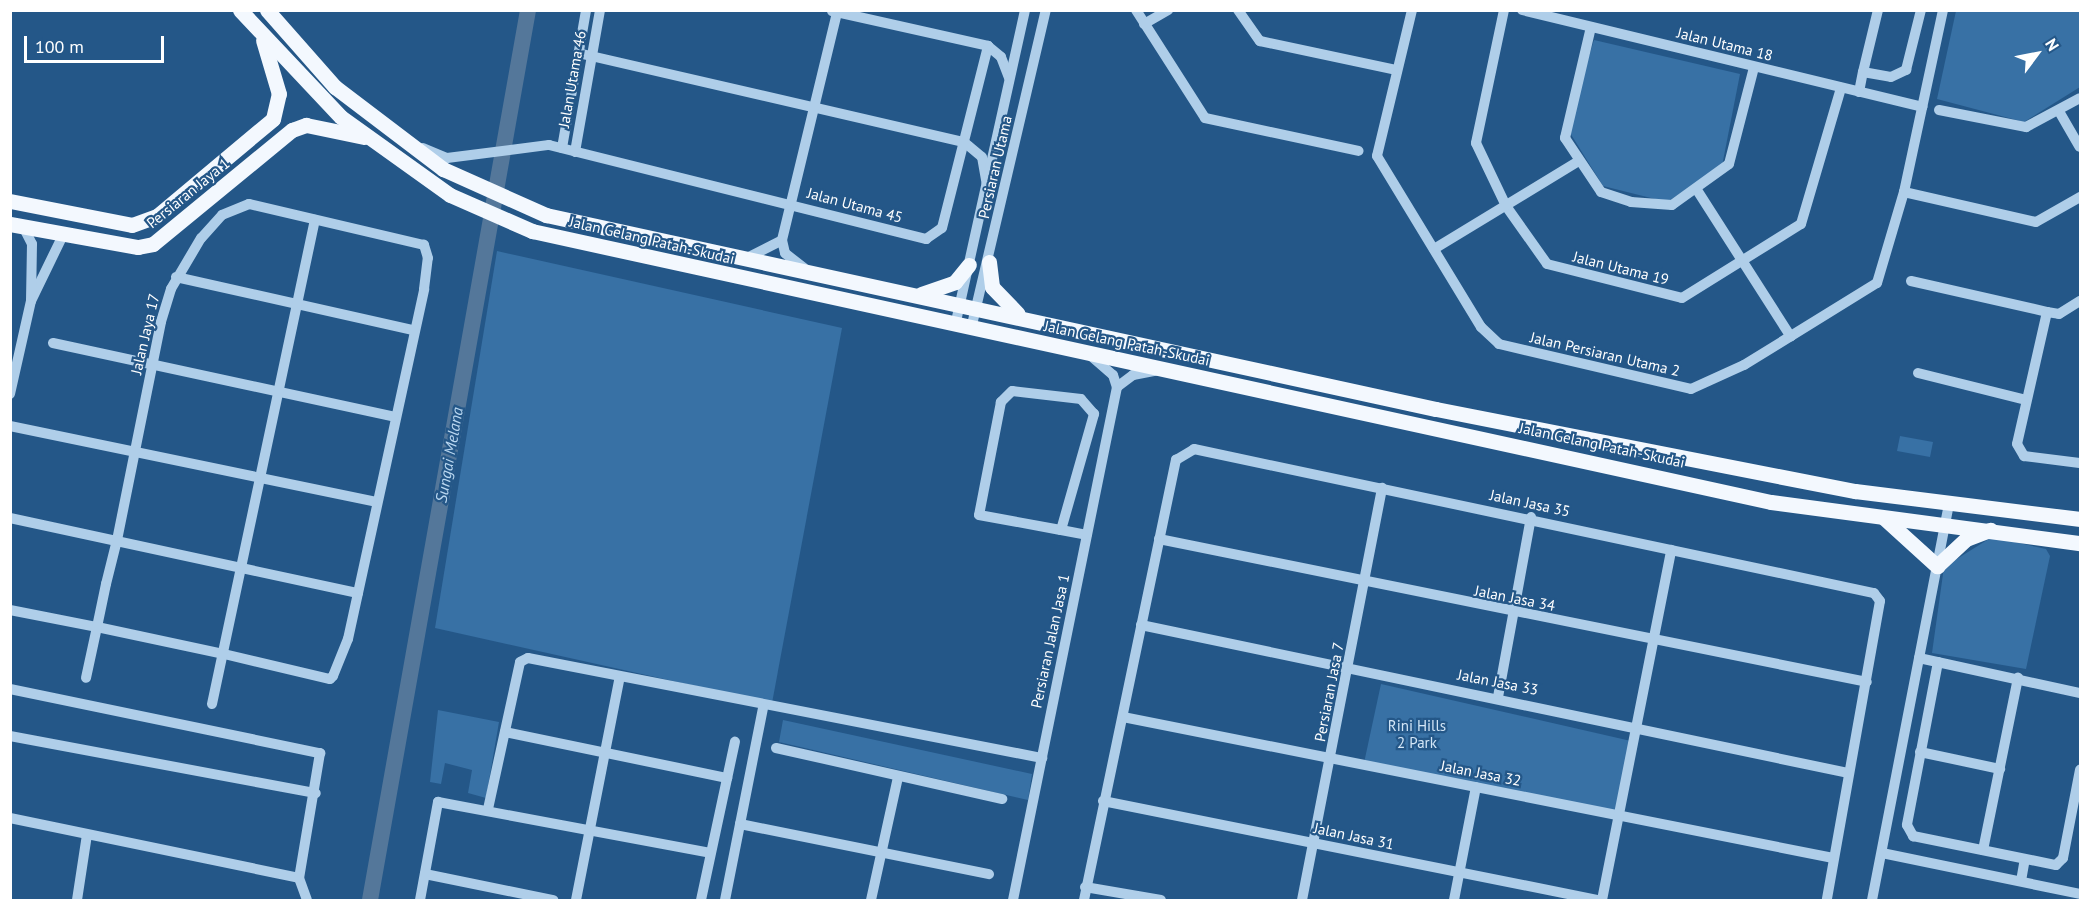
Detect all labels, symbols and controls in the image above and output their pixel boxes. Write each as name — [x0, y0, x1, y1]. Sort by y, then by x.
street label: Jalan Utama 18 — [1675, 23, 1775, 65]
scale bar — [27, 24, 166, 62]
north arrow — [2007, 24, 2067, 84]
street label: Jalan Utama 46 — [555, 29, 589, 129]
text: 100 m — [35, 35, 84, 58]
text: N — [2041, 35, 2064, 54]
street label: Persiaran Utama — [974, 114, 1016, 220]
street label: Persiaran Jaya 1 — [143, 154, 233, 232]
street label: Jalan Utama 45 — [805, 184, 905, 226]
street label: Jalan Gelang Patah-Skudai — [568, 212, 736, 268]
street label: Jalan Utama 19 — [1571, 247, 1671, 289]
street label: Jalan Jaya 17 — [127, 292, 163, 376]
street label: Jalan Gelang Patah-Skudai — [1043, 317, 1211, 369]
street label: Jalan Persiaran Utama 2 — [1528, 328, 1682, 380]
water label: Sungai Melana — [431, 406, 467, 504]
street label: Jalan Gelang Patah-Skudai — [1518, 419, 1686, 471]
street label: Jalan Jasa 35 — [1488, 486, 1572, 520]
street label: Persiaran Jalan Jasa 1 — [1027, 572, 1073, 710]
street label: Jalan Jasa 34 — [1473, 581, 1557, 615]
street label: Persiaran Jasa 7 — [1311, 641, 1347, 743]
street label: Jalan Jasa 33 — [1456, 665, 1540, 699]
park label: Rini Hills 2 Park — [1388, 716, 1446, 751]
street label: Jalan Jasa 32 — [1439, 756, 1523, 790]
street label: Jalan Jasa 31 — [1312, 819, 1396, 853]

